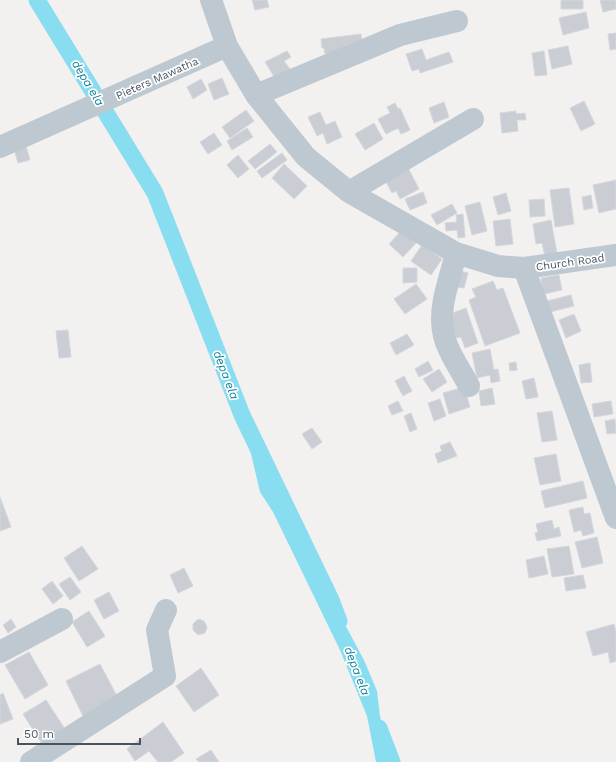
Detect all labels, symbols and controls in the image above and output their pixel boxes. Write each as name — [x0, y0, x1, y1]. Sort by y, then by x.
street label: Pieters Mawatha — [114, 54, 200, 102]
water label: depa ela — [69, 58, 107, 109]
street label: Church Road — [535, 251, 605, 274]
water label: depa ela — [210, 349, 242, 402]
water label: depa ela — [341, 645, 373, 698]
scale bar — [18, 720, 140, 746]
text: 50 m — [24, 727, 54, 741]

